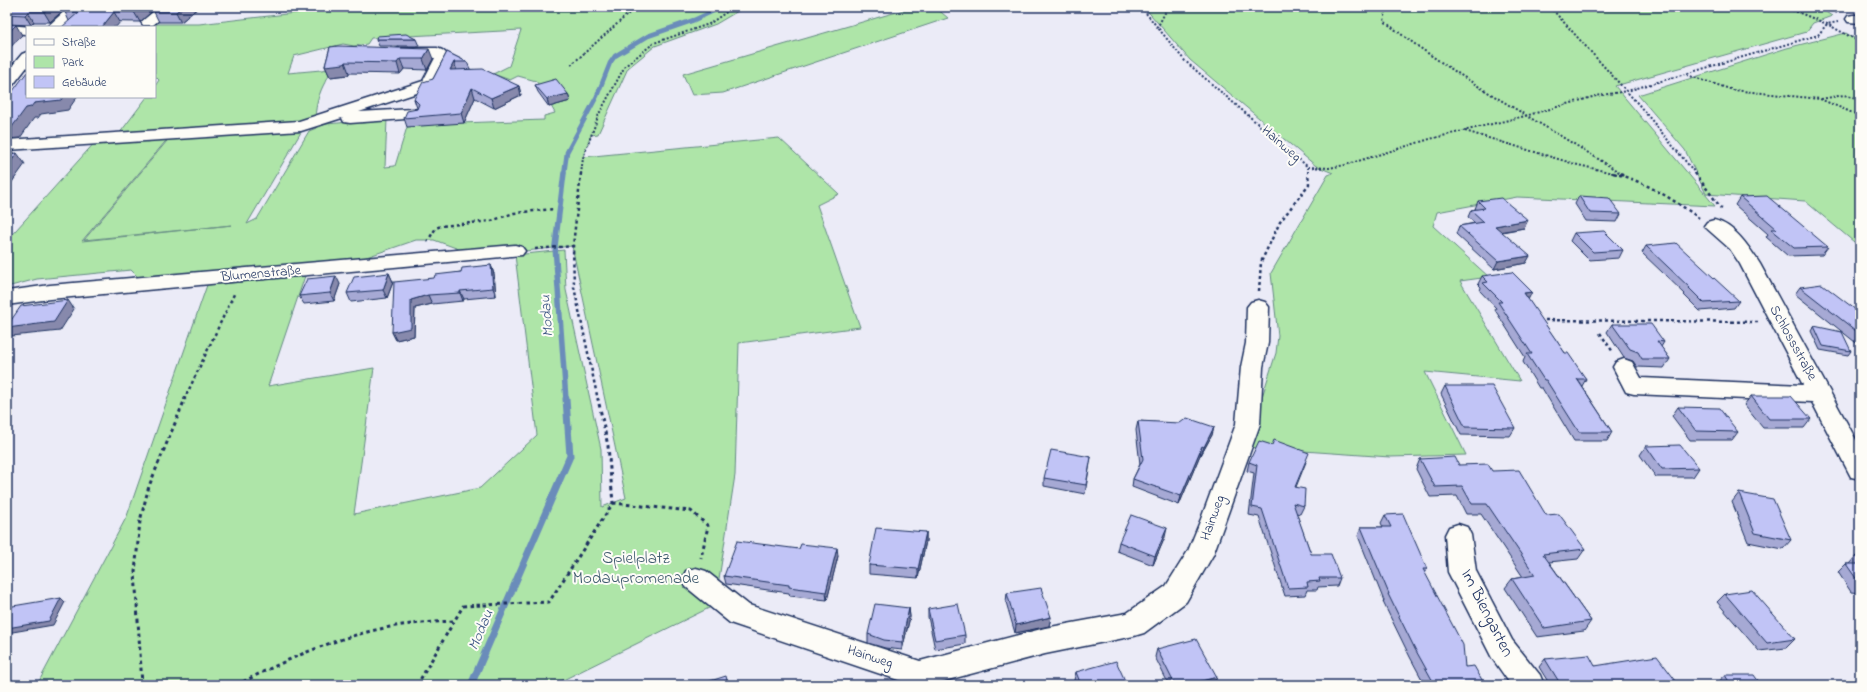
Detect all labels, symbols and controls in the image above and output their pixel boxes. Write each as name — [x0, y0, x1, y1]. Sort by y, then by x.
legend — [26, 26, 156, 98]
text: Straße — [62, 34, 96, 52]
text: Park — [62, 54, 84, 72]
text: Gebäude — [62, 74, 107, 92]
street label: Hainweg — [1256, 121, 1306, 168]
street label: Blumenstraße — [219, 260, 303, 288]
water label: Modau — [535, 294, 559, 338]
street label: Schlossstraße — [1764, 302, 1823, 385]
street label: Hainweg — [1195, 492, 1232, 544]
park label: Spielplatz Modaupromenade — [573, 546, 700, 591]
street label: Im Biengarten — [1452, 565, 1520, 662]
water label: Modau — [463, 606, 500, 654]
street label: Hainweg — [844, 640, 896, 675]

